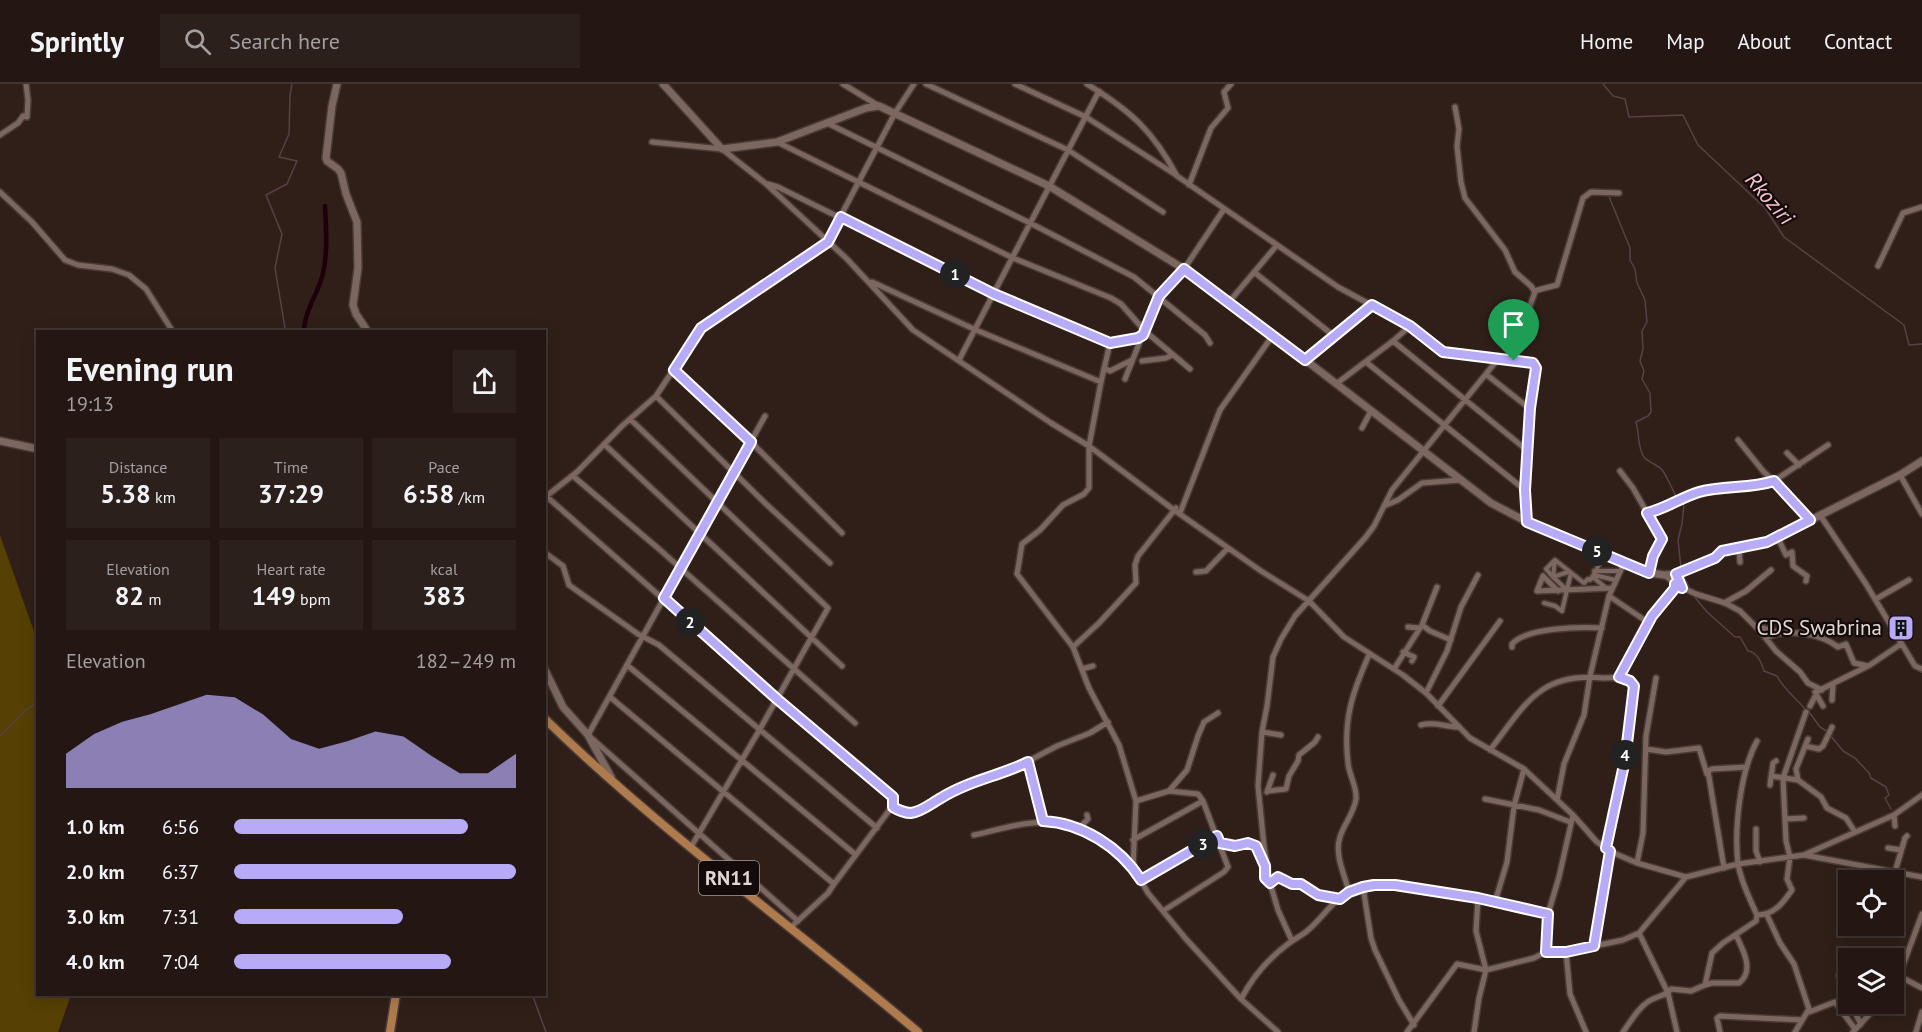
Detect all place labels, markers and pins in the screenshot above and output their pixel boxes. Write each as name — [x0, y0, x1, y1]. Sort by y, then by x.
pin: 1 — [940, 259, 970, 289]
pin — [1488, 299, 1539, 361]
pin: 5 — [1582, 536, 1612, 566]
pin: 2 — [675, 607, 705, 637]
building icon: CDS Swabrina — [1886, 613, 1916, 643]
place label: CDS Swabrina — [1757, 614, 1882, 641]
pin: 4 — [1610, 740, 1640, 770]
pin: 3 — [1188, 829, 1218, 859]

